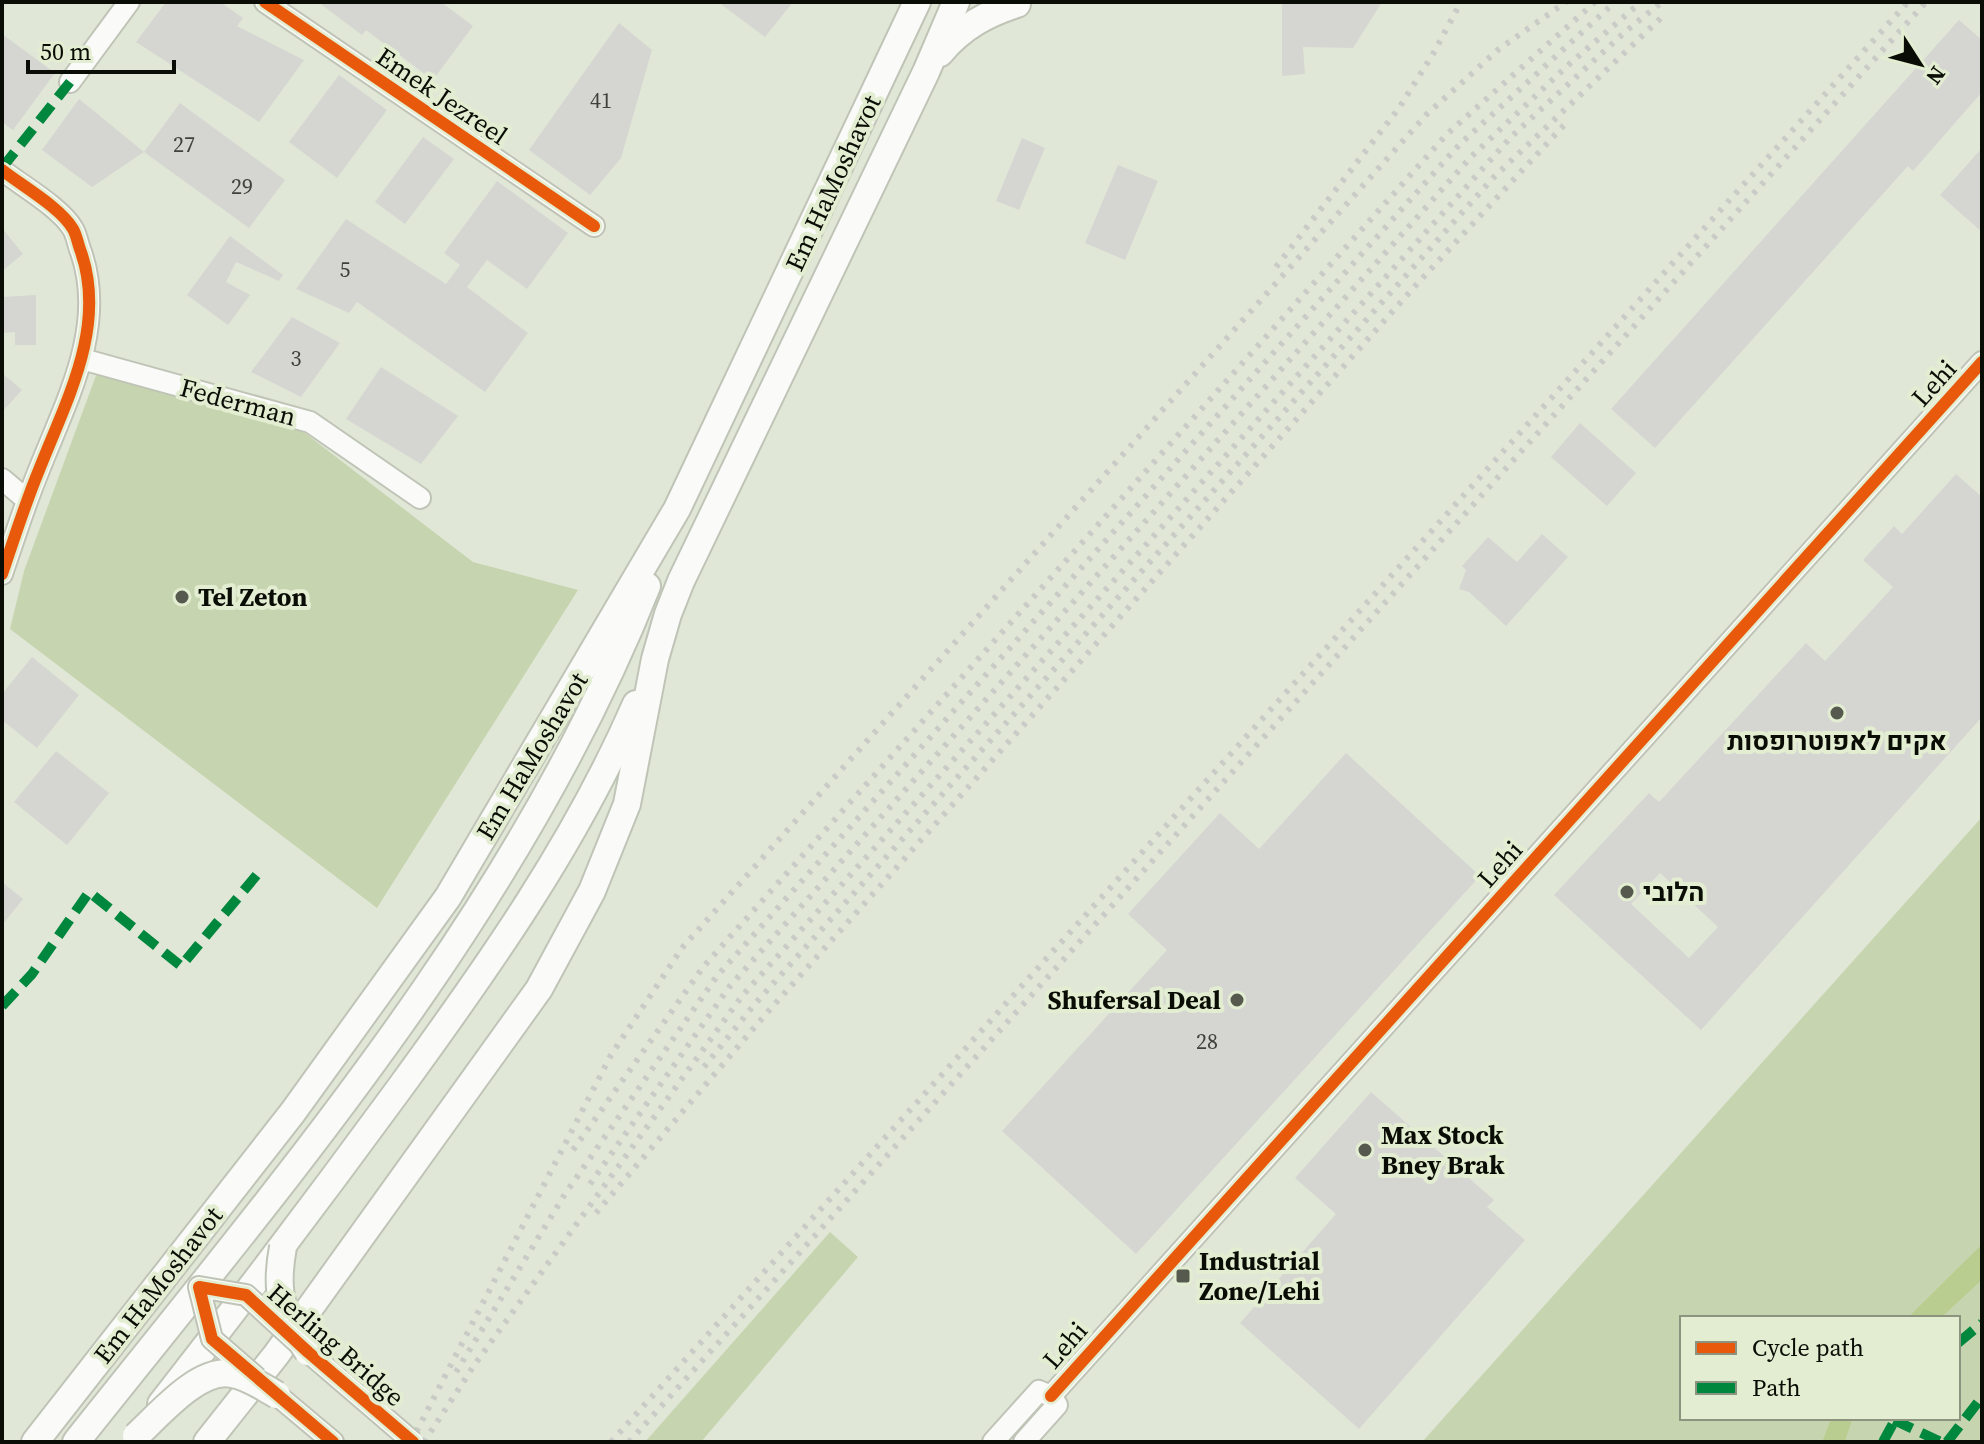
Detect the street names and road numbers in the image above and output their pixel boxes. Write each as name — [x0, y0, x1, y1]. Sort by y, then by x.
street label: Emek Jezreel — [369, 39, 515, 153]
street label: Em HaMoshavot — [777, 89, 890, 277]
street label: Lehi — [1903, 352, 1965, 414]
street label: Federman — [176, 369, 300, 435]
street label: Em HaMoshavot — [468, 665, 597, 847]
street label: Lehi — [1469, 833, 1531, 895]
street label: Em HaMoshavot — [85, 1199, 231, 1371]
street label: Herling Bridge — [260, 1275, 412, 1415]
street label: Lehi — [1034, 1314, 1096, 1376]

